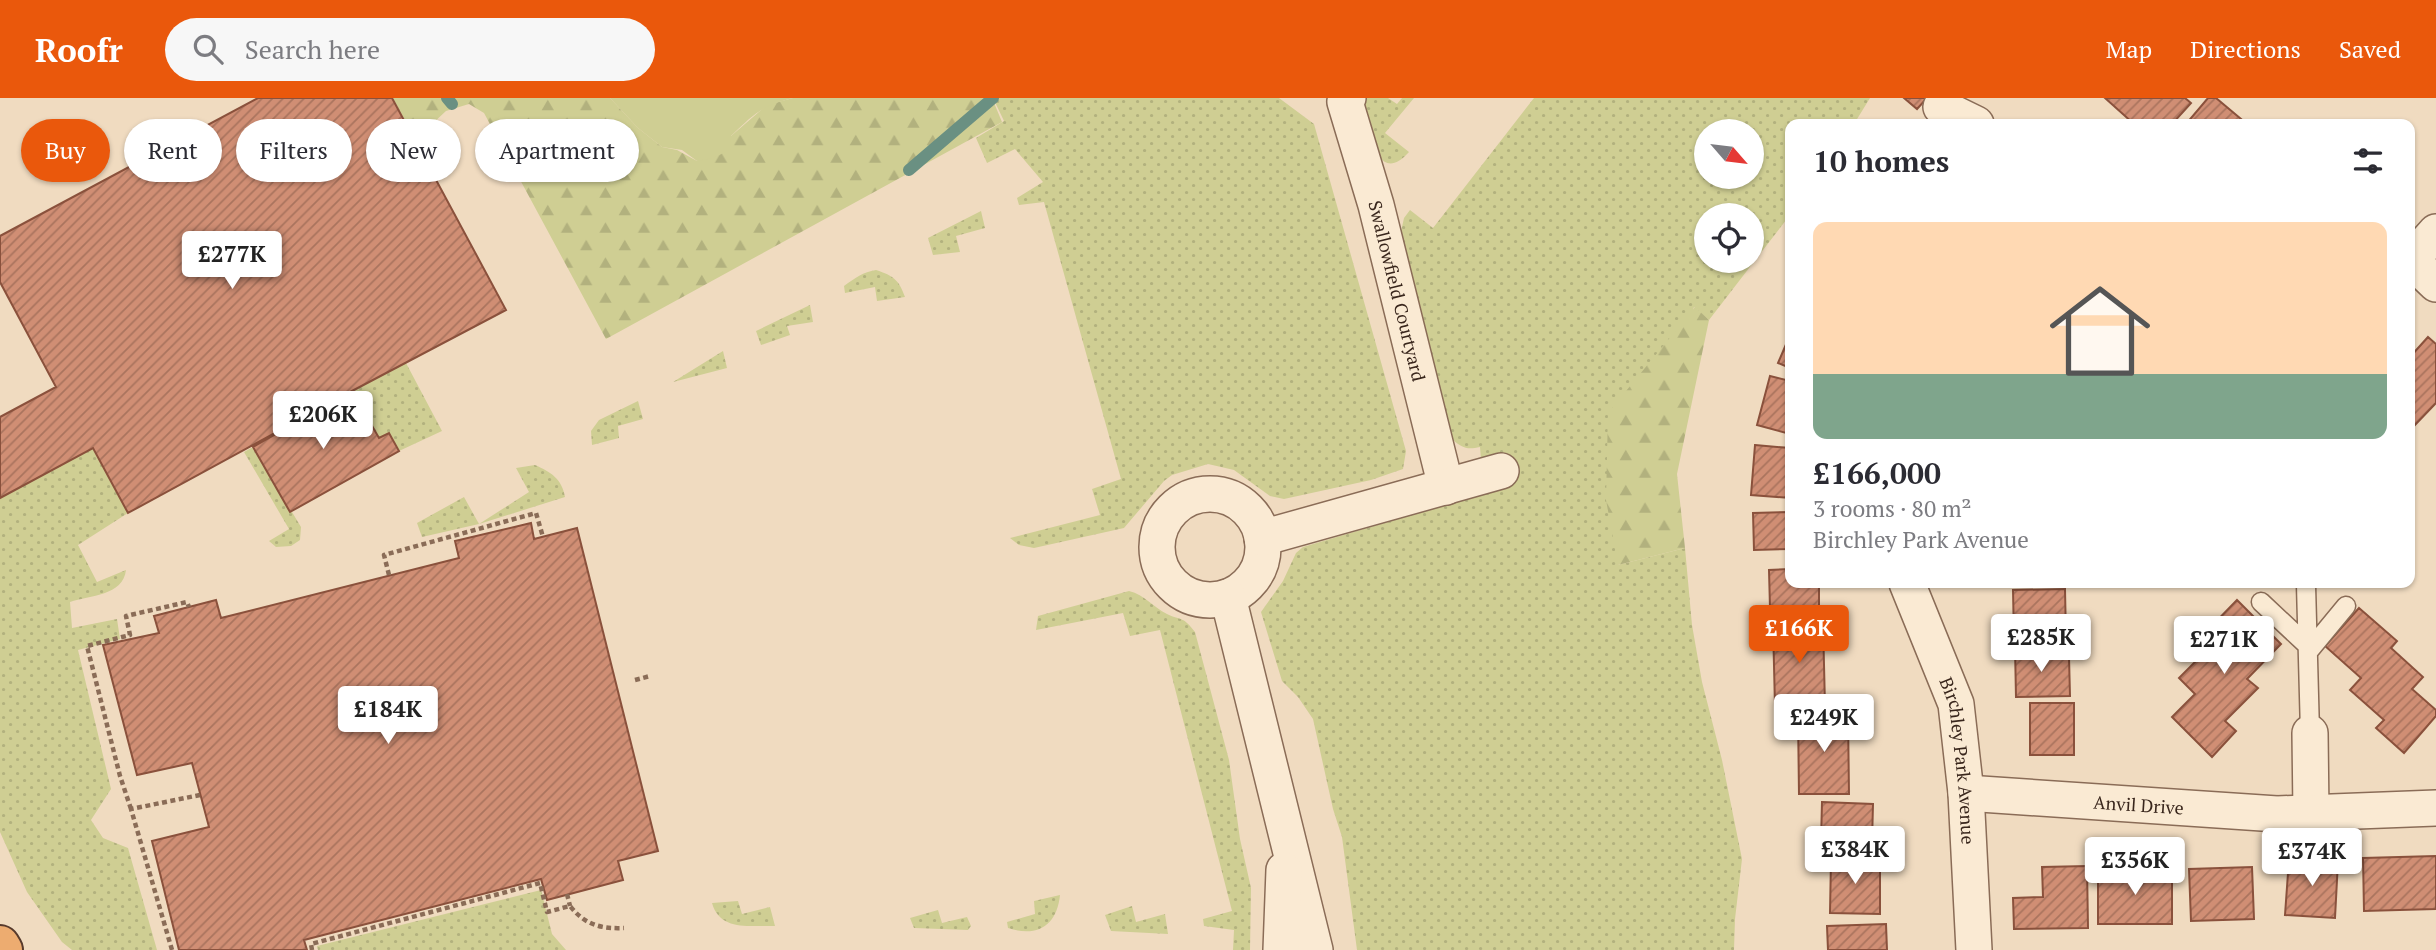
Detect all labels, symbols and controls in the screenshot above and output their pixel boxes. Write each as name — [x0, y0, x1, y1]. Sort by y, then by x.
search box — [165, 18, 655, 81]
text: Roofr — [35, 28, 123, 71]
icon: search — [189, 30, 227, 68]
text: Search here — [245, 32, 380, 66]
text: Map — [2106, 33, 2152, 65]
text: Directions — [2190, 33, 2301, 65]
text: Saved — [2339, 33, 2401, 65]
chip: Buy — [21, 119, 110, 182]
chip: Rent — [124, 119, 222, 182]
chip: Filters — [236, 119, 352, 182]
chip: New — [366, 119, 461, 182]
chip: Apartment — [475, 119, 639, 182]
north arrow — [1694, 119, 1764, 189]
map controls — [1694, 119, 1764, 273]
text: 10 homes — [1813, 141, 1949, 181]
icon: filters — [2349, 142, 2387, 180]
street label: Swallowfield Courtyard — [1363, 198, 1431, 384]
button: locate — [1694, 203, 1764, 273]
pin: £277K — [183, 232, 281, 291]
text: £277K — [198, 238, 266, 269]
icon: home — [2037, 268, 2163, 394]
pin: £206K — [274, 392, 372, 451]
text: £206K — [289, 398, 357, 429]
text: £166,000 — [1813, 453, 1941, 493]
text: 3 rooms · 80 m² — [1813, 493, 1972, 524]
text: Birchley Park Avenue — [1813, 524, 2029, 555]
pin: £166K — [1750, 606, 1848, 665]
text: £166K — [1765, 612, 1833, 643]
pin: £285K — [1992, 614, 2090, 674]
pin: £271K — [2175, 616, 2273, 676]
text: £285K — [2007, 621, 2075, 652]
text: £271K — [2190, 623, 2258, 654]
street label: Birchley Park Avenue — [1934, 673, 1981, 845]
pin: £184K — [339, 686, 437, 746]
text: £184K — [354, 693, 422, 724]
pin: £249K — [1775, 694, 1873, 754]
text: £249K — [1790, 701, 1858, 732]
street label: Anvil Drive — [2093, 790, 2184, 820]
pin: £384K — [1806, 826, 1904, 886]
pin: £374K — [2263, 828, 2361, 888]
text: £384K — [1821, 833, 1889, 864]
text: £374K — [2278, 835, 2346, 866]
pin: £356K — [2086, 838, 2184, 897]
text: £356K — [2101, 844, 2169, 875]

